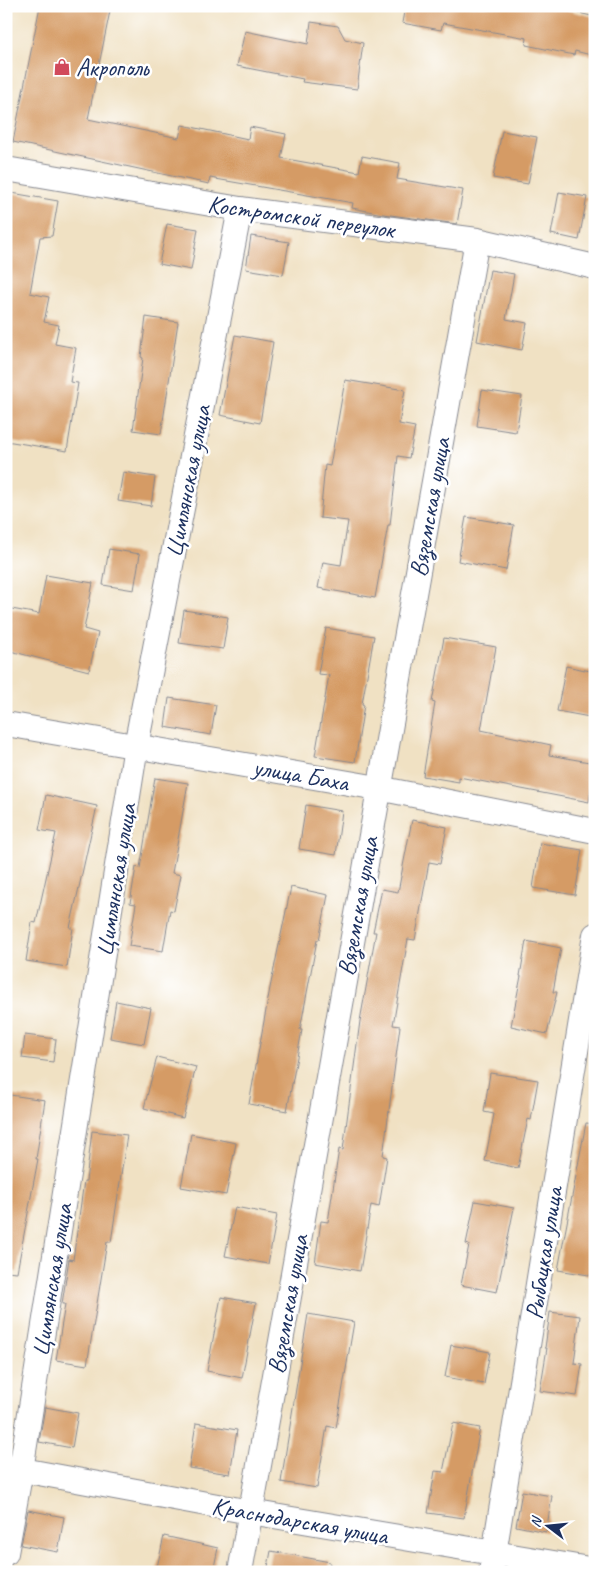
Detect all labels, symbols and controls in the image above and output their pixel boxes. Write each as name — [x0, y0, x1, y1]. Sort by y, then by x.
place label: Акрополь — [76, 52, 151, 84]
shop icon: Акрополь — [52, 57, 72, 77]
street label: Костромской переулок — [206, 188, 399, 246]
street label: Цимлянская улица — [158, 400, 219, 560]
street label: Вяземская улица — [402, 433, 459, 579]
street label: улица Баха — [249, 751, 353, 799]
street label: Цимлянская улица — [88, 799, 144, 959]
street label: Вяземская улица — [330, 832, 387, 978]
street label: Рыбацкая улица — [518, 1182, 571, 1322]
street label: Цимлянская улица — [24, 1199, 80, 1359]
street label: Вяземская улица — [260, 1230, 317, 1376]
street label: Краснодарская улица — [209, 1490, 392, 1553]
north arrow — [524, 1500, 574, 1550]
text: N — [527, 1514, 546, 1529]

